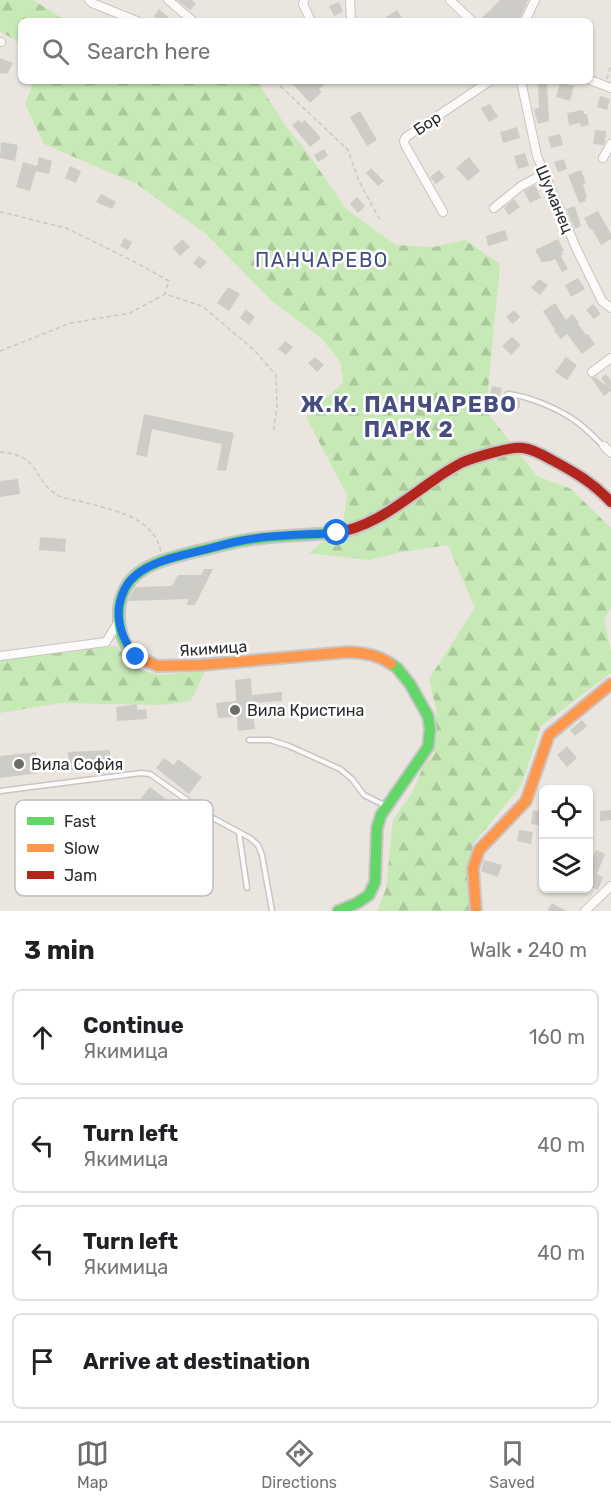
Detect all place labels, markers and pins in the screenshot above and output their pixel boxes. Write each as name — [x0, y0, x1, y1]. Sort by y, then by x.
place label: Вила Кристина — [247, 701, 364, 720]
marker: Вила Кристина — [228, 703, 242, 717]
place label: Вила Софѝя — [31, 755, 123, 774]
marker: Вила Софѝя — [12, 757, 26, 771]

